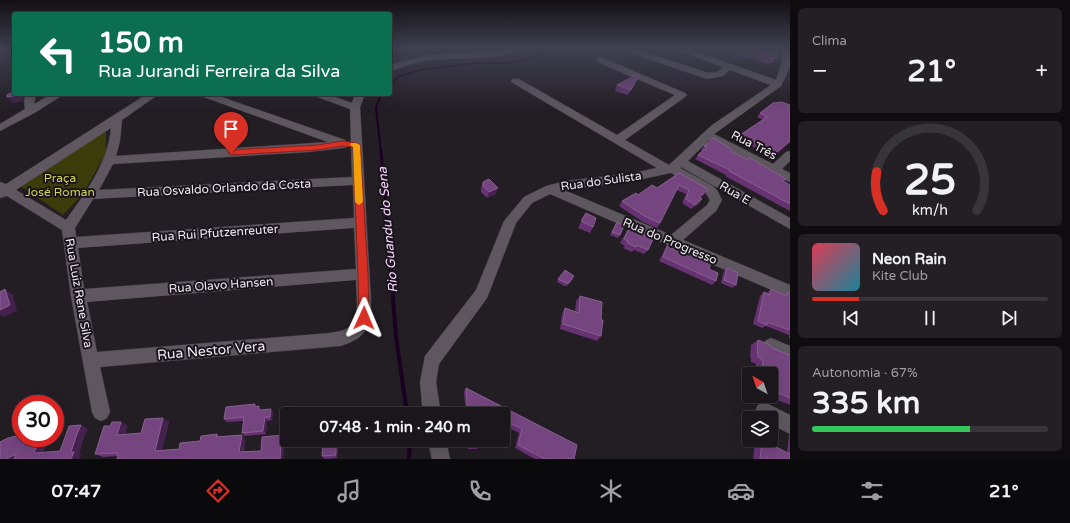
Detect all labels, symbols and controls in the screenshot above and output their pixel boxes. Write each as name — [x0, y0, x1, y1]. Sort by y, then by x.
text: 150 m — [98, 26, 184, 60]
icon: left — [32, 28, 84, 80]
text: Clima — [812, 33, 847, 49]
text: 21° — [907, 53, 956, 90]
text: − — [812, 58, 828, 84]
text: + — [1036, 58, 1048, 84]
text: Rua Jurandi Ferreira da Silva — [98, 60, 340, 82]
pin — [214, 112, 248, 153]
icon: arrive — [220, 118, 242, 140]
street label: Rua Três — [729, 128, 779, 163]
text: 25 — [904, 156, 956, 206]
water label: Rio Guandu do Sena — [374, 166, 401, 294]
street label: Rua do Sulista — [560, 168, 642, 194]
park label: Praça José Roman — [25, 171, 95, 199]
street label: Rua Osvaldo Orlando da Costa — [137, 176, 311, 200]
street label: Rua E — [717, 179, 753, 208]
text: km/h — [912, 202, 948, 219]
street label: Rua do Progresso — [621, 215, 719, 267]
street label: Rua Rui Pfutzenreuter — [151, 222, 279, 244]
street label: Rua Luiz Rene Silva — [62, 237, 96, 349]
text: Neon Rain — [872, 250, 946, 268]
text: Kite Club — [872, 268, 928, 284]
street label: Rua Olavo Hansen — [168, 274, 274, 296]
position arrow — [343, 297, 385, 339]
icon: previous — [840, 307, 862, 329]
icon: pause — [919, 307, 941, 329]
icon: next — [998, 307, 1020, 329]
street label: Rua Nestor Vera — [156, 337, 266, 364]
text: Autonomia · 67% — [812, 365, 918, 381]
north arrow — [742, 367, 778, 403]
map controls — [742, 367, 778, 447]
text: 335 km — [812, 385, 920, 422]
speed limit sign: 30 — [12, 395, 64, 447]
button: layers — [742, 411, 778, 447]
text: 07:48 · 1 min · 240 m — [320, 418, 470, 436]
icon: directions — [204, 477, 232, 505]
icon: music — [335, 477, 363, 505]
icon: phone — [466, 477, 494, 505]
icon: climate — [597, 477, 625, 505]
icon: car — [727, 477, 755, 505]
icon: filters — [858, 477, 886, 505]
text: 07:47 — [51, 480, 101, 502]
text: 21° — [989, 480, 1019, 502]

